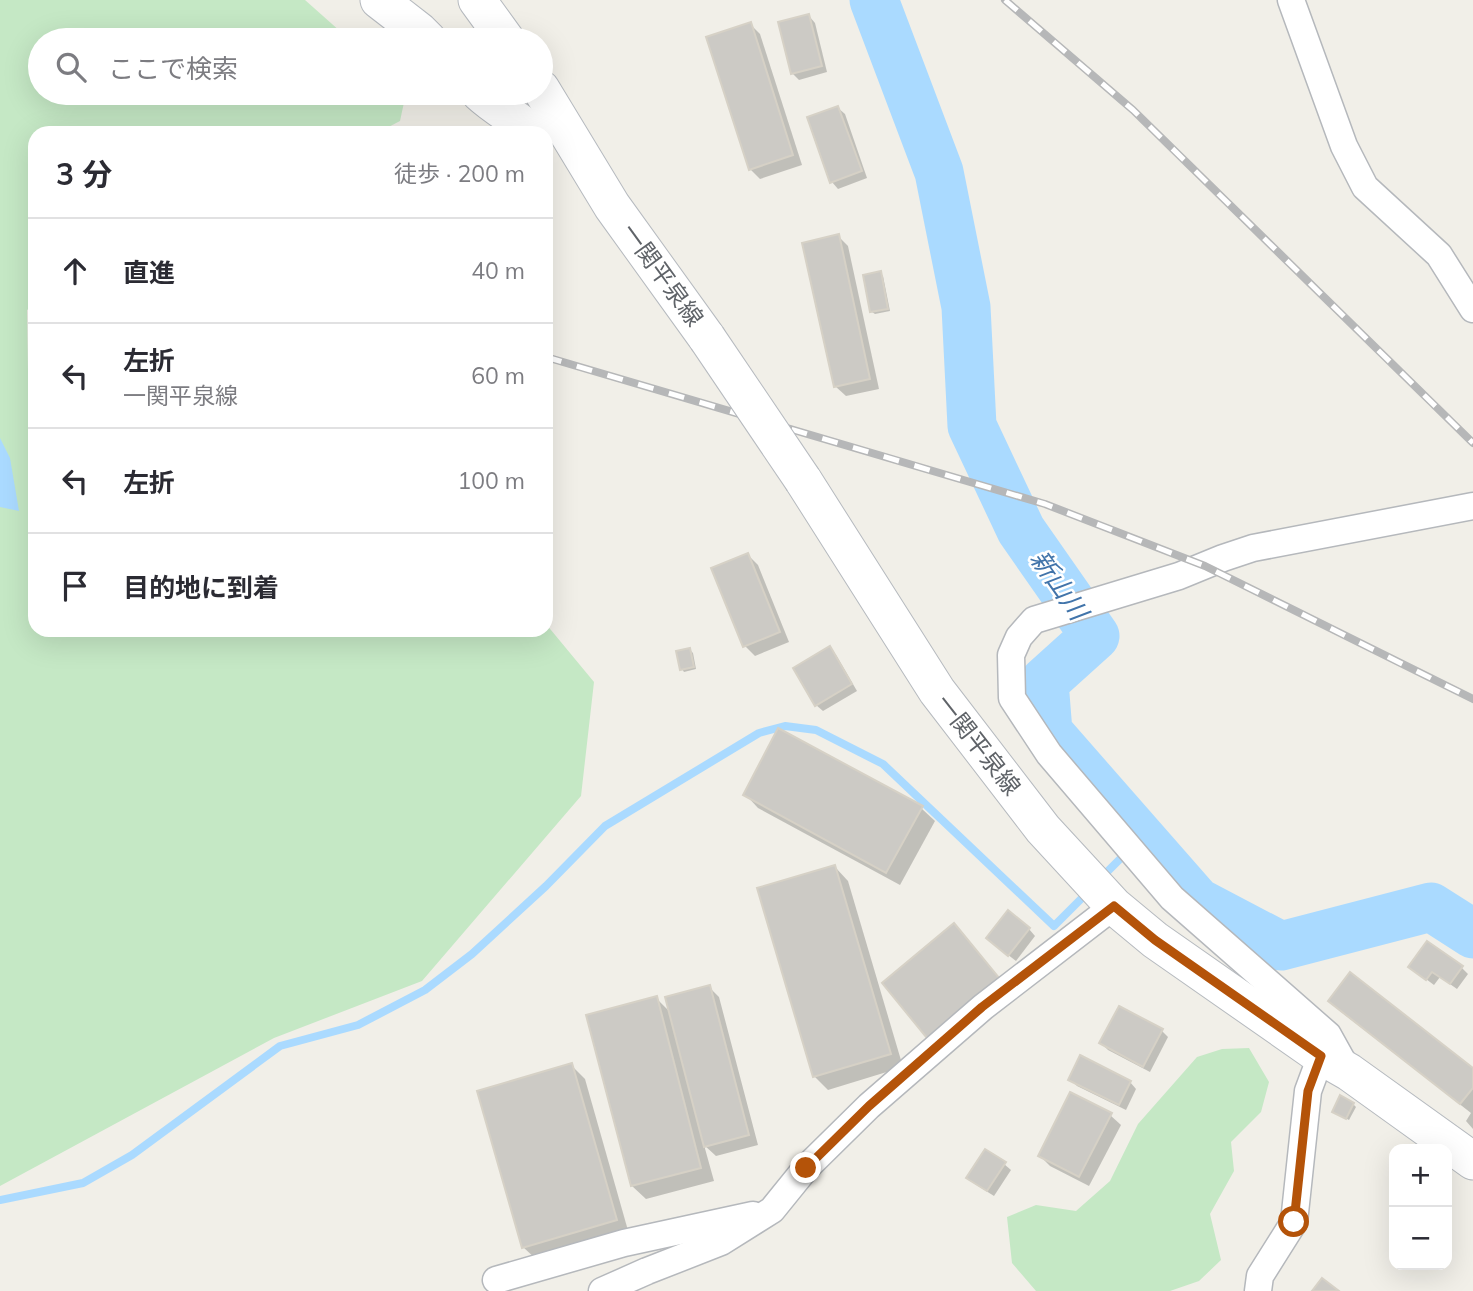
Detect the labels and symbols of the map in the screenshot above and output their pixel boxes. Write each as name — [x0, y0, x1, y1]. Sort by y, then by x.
street label: 一関平泉線 — [615, 217, 710, 332]
water label: 新山川 — [1024, 543, 1097, 629]
street label: 一関平泉線 — [930, 688, 1028, 801]
route end — [790, 1152, 821, 1183]
route start — [1278, 1206, 1309, 1237]

